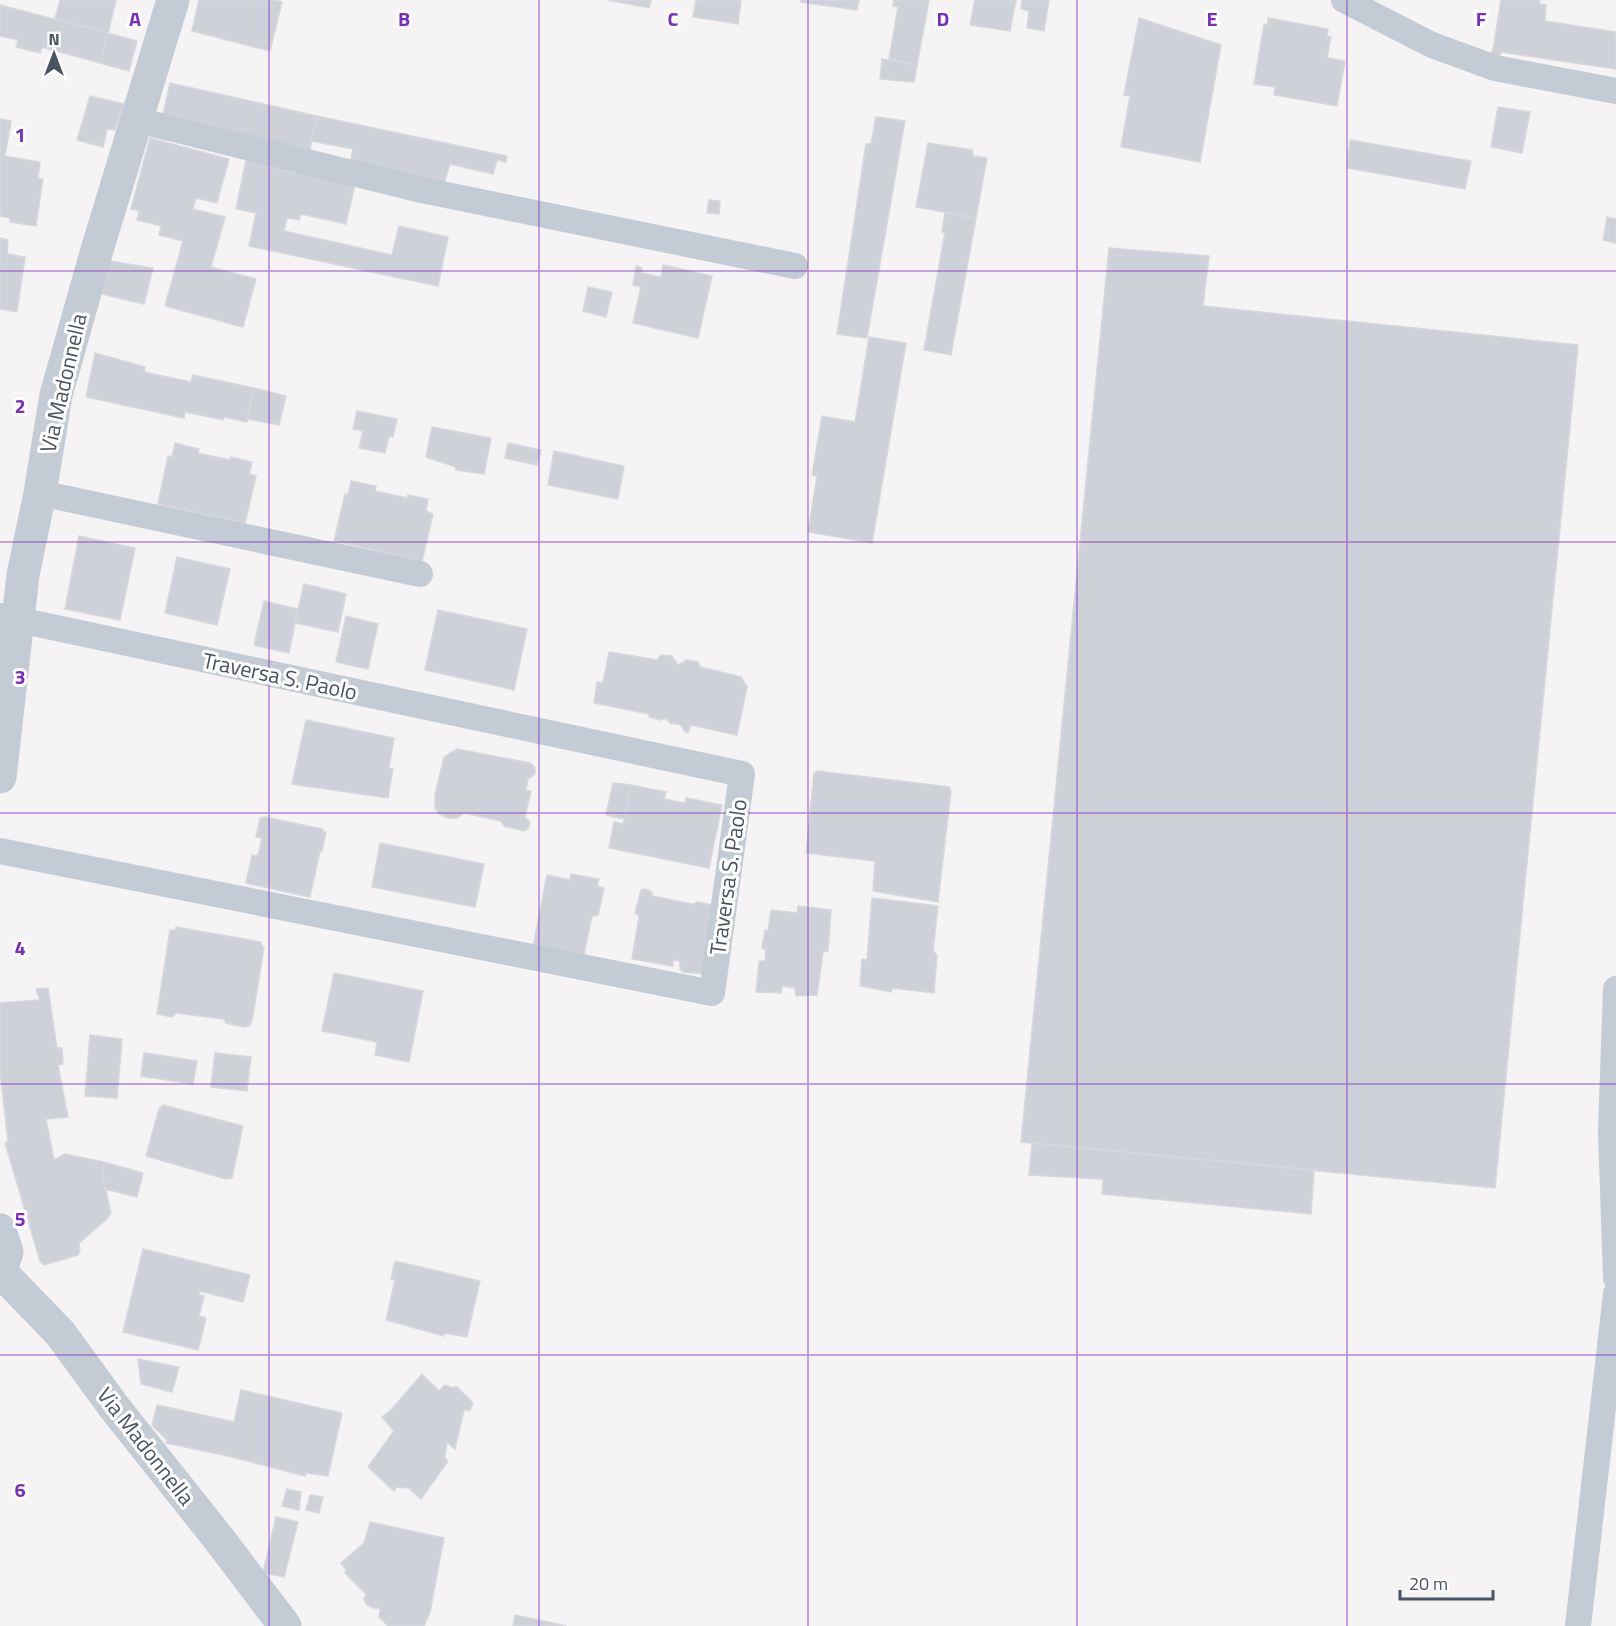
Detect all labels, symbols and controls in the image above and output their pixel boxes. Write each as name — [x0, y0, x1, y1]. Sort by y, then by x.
text: A — [129, 3, 141, 34]
text: B — [398, 3, 410, 34]
text: C — [668, 3, 679, 34]
text: D — [937, 3, 949, 34]
text: E — [1206, 3, 1218, 34]
text: F — [1476, 3, 1487, 34]
north arrow — [24, 24, 84, 84]
text: N — [48, 27, 60, 51]
text: 1 — [14, 119, 26, 150]
street label: Via Madonnella — [30, 310, 96, 456]
text: 2 — [14, 390, 26, 421]
street label: Traversa S. Paolo — [200, 643, 360, 709]
text: 3 — [14, 661, 26, 692]
street label: Traversa S. Paolo — [700, 797, 756, 957]
text: 4 — [14, 932, 26, 963]
text: 5 — [14, 1203, 26, 1234]
street label: Via Madonnella — [89, 1380, 203, 1512]
text: 6 — [14, 1474, 26, 1505]
scale bar — [1400, 1563, 1493, 1601]
text: 20 m — [1409, 1570, 1448, 1597]

